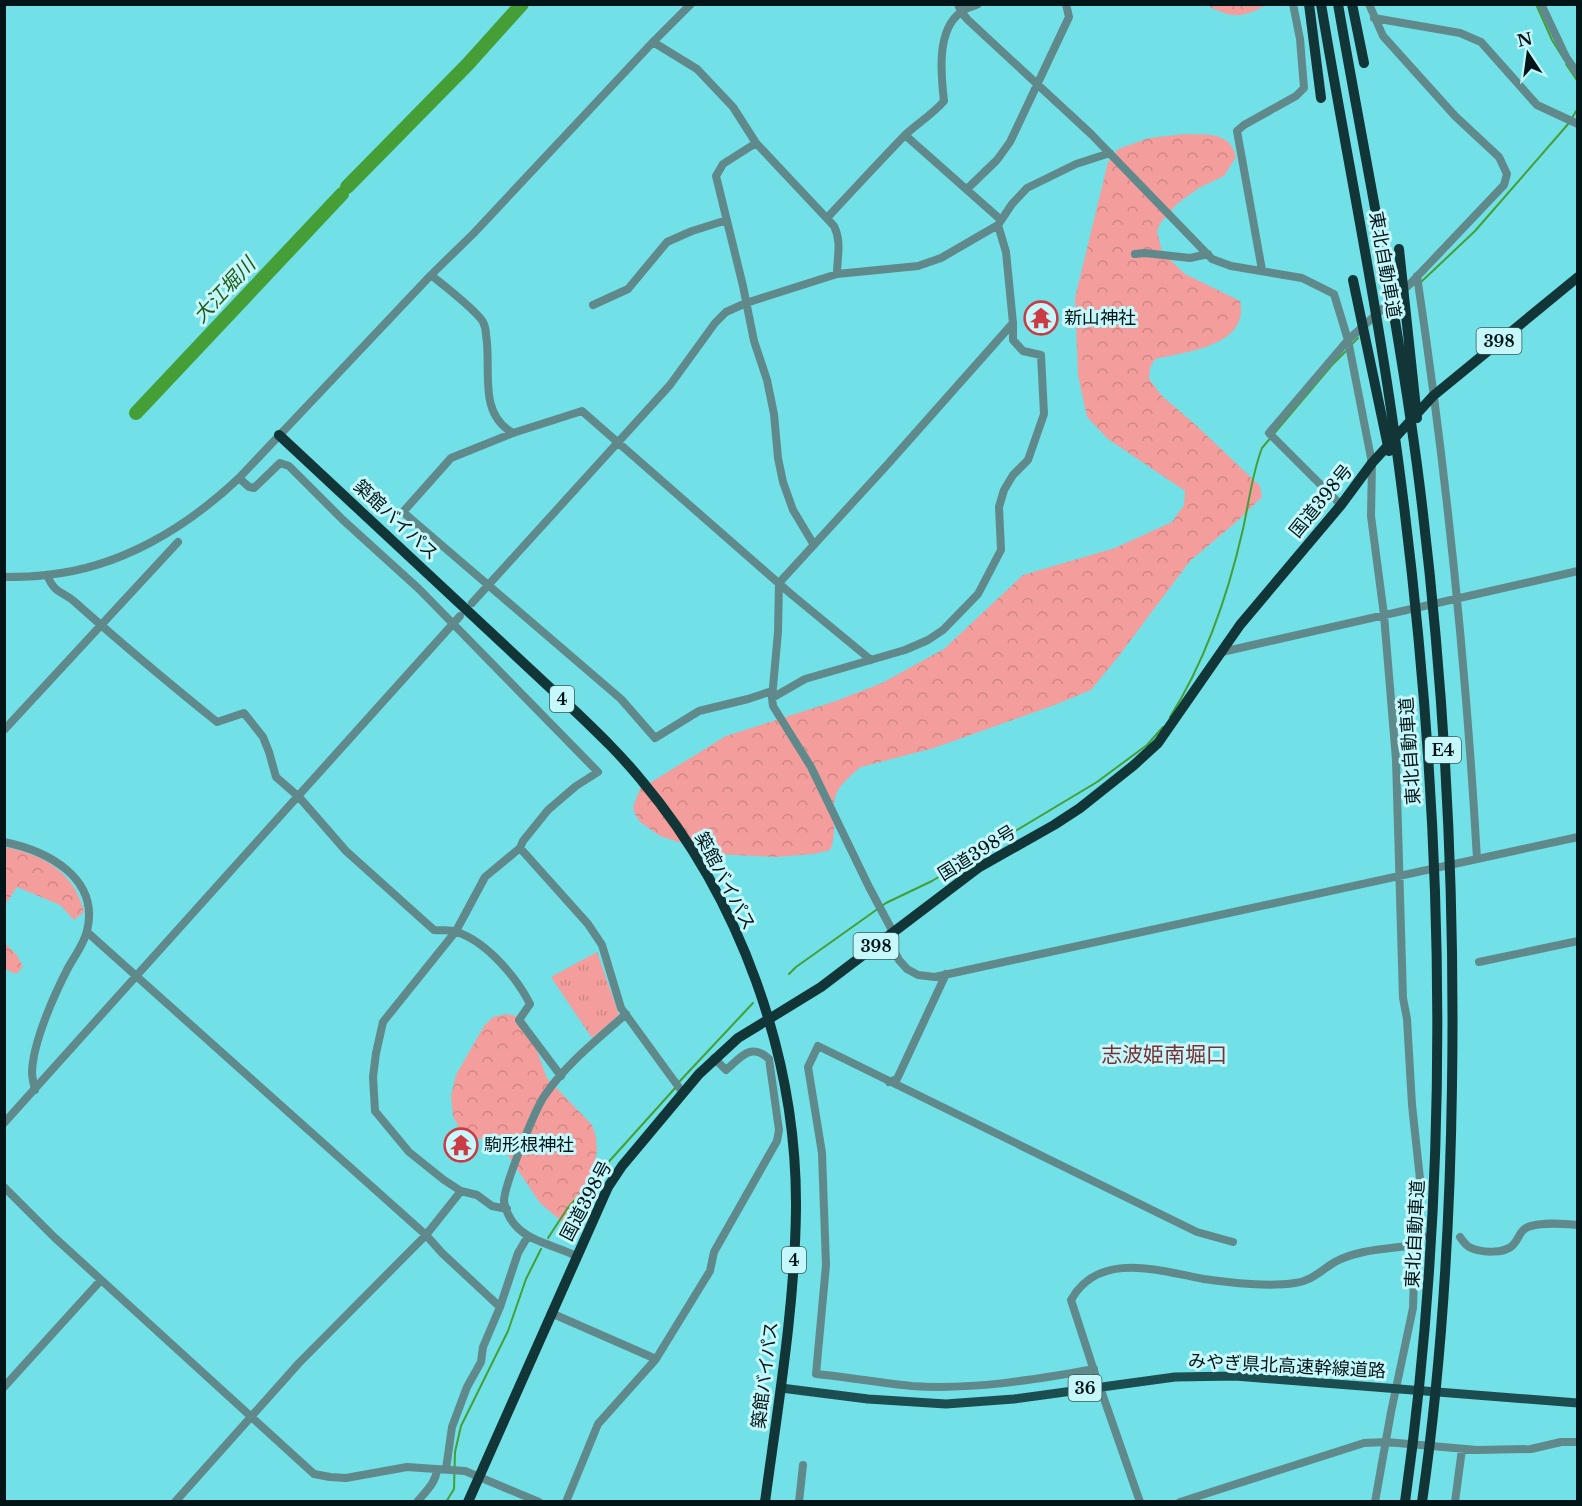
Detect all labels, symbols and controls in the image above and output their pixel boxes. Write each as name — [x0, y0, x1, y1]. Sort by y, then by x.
north arrow — [1498, 24, 1558, 84]
text: N — [1515, 28, 1534, 51]
street label: 東北自動車道 — [1365, 210, 1405, 320]
water label: 大江堀川 — [188, 251, 261, 327]
temple icon: 新山神社 — [1023, 300, 1059, 336]
place label: 新山神社 — [1064, 307, 1136, 329]
road number: 398 — [1476, 328, 1522, 354]
street label: 国道398号 — [1285, 460, 1357, 542]
street label: 築館バイパス — [349, 475, 443, 565]
road number: 4 — [550, 686, 574, 712]
street label: 東北自動車道 — [1395, 696, 1425, 806]
road number: E4 — [1425, 737, 1461, 763]
street label: 国道398号 — [934, 820, 1020, 886]
street label: 築館バイパス — [690, 828, 760, 934]
road number: 398 — [854, 933, 898, 959]
district label: 志波姫南堀口 — [1101, 1042, 1227, 1068]
temple icon: 駒形根神社 — [443, 1127, 479, 1163]
place label: 駒形根神社 — [484, 1134, 574, 1156]
street label: 国道398号 — [556, 1157, 616, 1245]
street label: 東北自動車道 — [1401, 1179, 1429, 1289]
road number: 4 — [782, 1247, 806, 1273]
street label: 築館バイパス — [748, 1320, 782, 1430]
street label: みやぎ県北高速幹線道路 — [1188, 1350, 1386, 1382]
road number: 36 — [1068, 1375, 1102, 1401]

